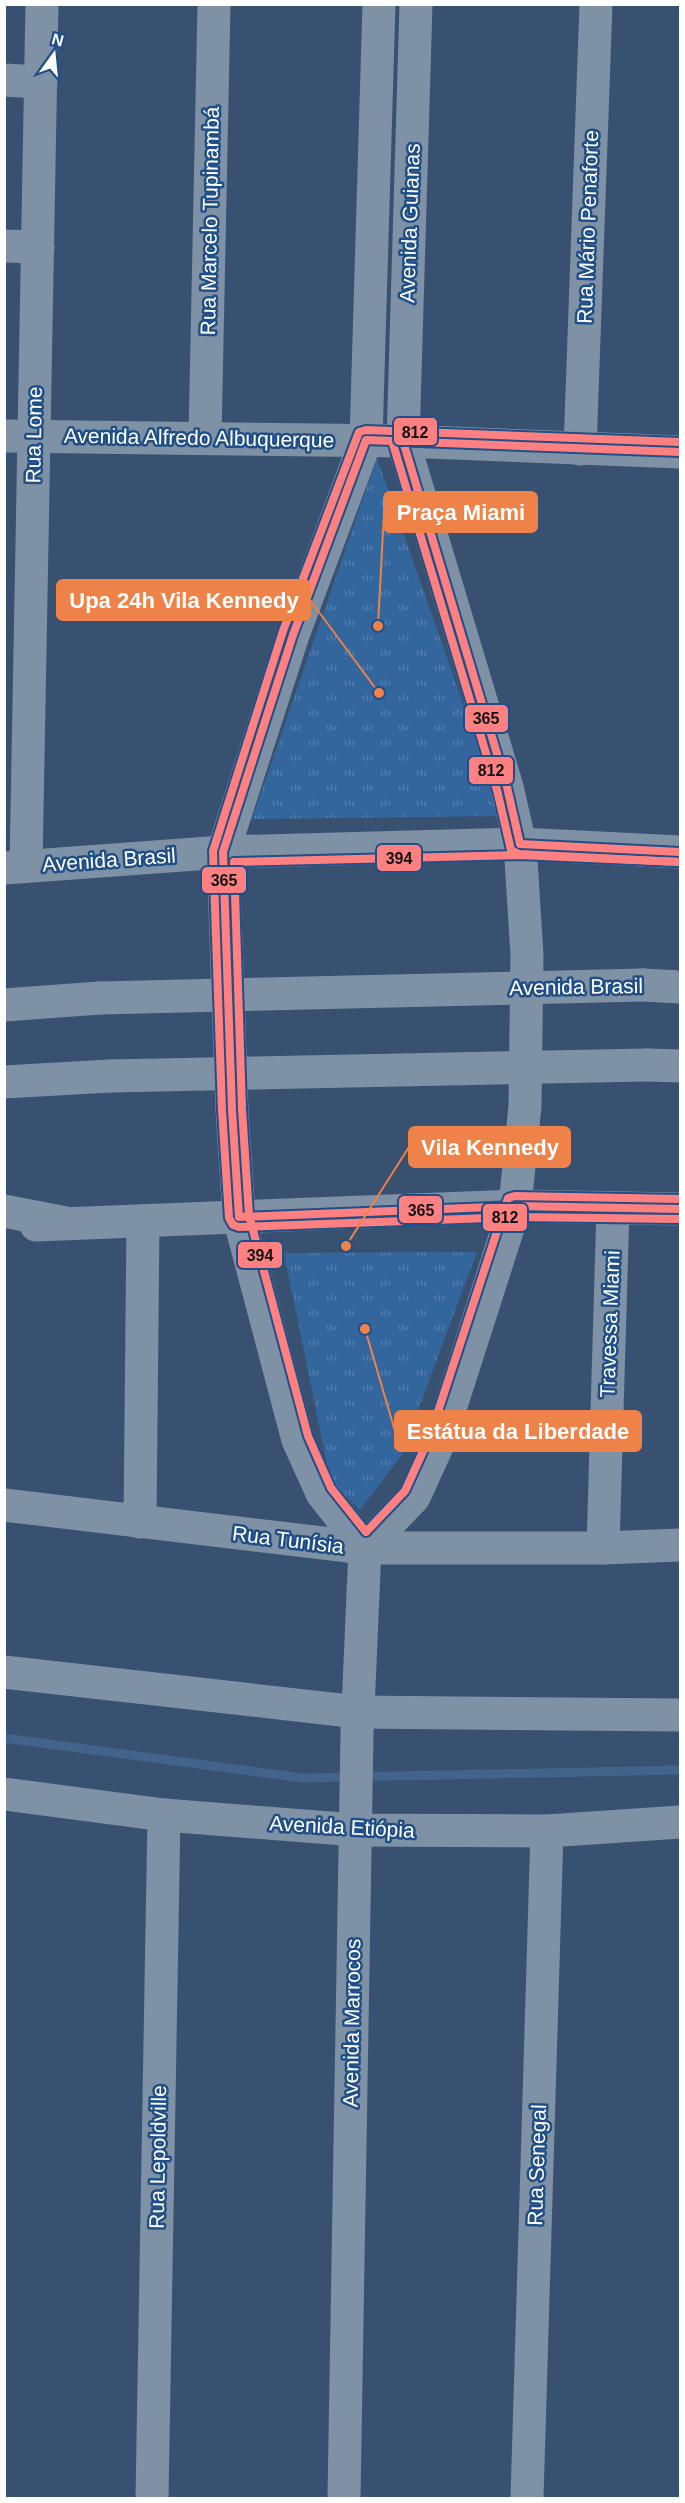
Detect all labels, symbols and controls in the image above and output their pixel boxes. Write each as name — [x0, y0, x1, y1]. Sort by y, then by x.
north arrow — [24, 24, 84, 84]
text: N — [50, 30, 66, 50]
street label: Rua Marcelo Tupinambá — [196, 106, 223, 336]
street label: Rua Mário Penaforte — [573, 130, 602, 324]
street label: Avenida Guianas — [395, 143, 424, 303]
street label: Rua Lome — [21, 386, 46, 484]
line badge: 812 — [393, 417, 438, 446]
street label: Avenida Alfredo Albuquerque — [64, 424, 334, 451]
text: 812 — [402, 424, 428, 441]
callout: Praça Miami — [384, 492, 537, 532]
text: Praça Miami — [397, 500, 525, 525]
callout: Upa 24h Vila Kennedy — [57, 580, 310, 620]
text: Upa 24h Vila Kennedy — [69, 588, 299, 613]
line badge: 365 — [464, 704, 509, 733]
text: 365 — [473, 710, 499, 727]
line badge: 812 — [468, 756, 514, 785]
text: 812 — [478, 762, 504, 779]
street label: Avenida Brasil — [41, 843, 177, 876]
line badge: 394 — [376, 844, 422, 872]
text: 394 — [386, 850, 412, 867]
line badge: 365 — [201, 866, 247, 894]
text: 365 — [211, 872, 237, 889]
street label: Avenida Brasil — [509, 974, 643, 999]
callout: Vila Kennedy — [409, 1127, 570, 1167]
text: Vila Kennedy — [421, 1135, 560, 1160]
line badge: 365 — [398, 1195, 443, 1224]
text: 365 — [408, 1202, 434, 1219]
line badge: 812 — [482, 1203, 528, 1232]
text: 812 — [492, 1209, 518, 1226]
line badge: 394 — [237, 1241, 283, 1269]
text: 394 — [247, 1247, 273, 1264]
street label: Travessa Miami — [595, 1250, 624, 1398]
callout: Estátua da Liberdade — [395, 1411, 641, 1451]
text: Estátua da Liberdade — [407, 1419, 629, 1444]
street label: Rua Tunísia — [231, 1521, 345, 1558]
street label: Avenida Etiópia — [269, 1811, 416, 1842]
street label: Avenida Marrocos — [339, 1938, 364, 2108]
street label: Rua Lepoldville — [145, 2085, 170, 2229]
street label: Rua Senegal — [523, 2104, 550, 2226]

